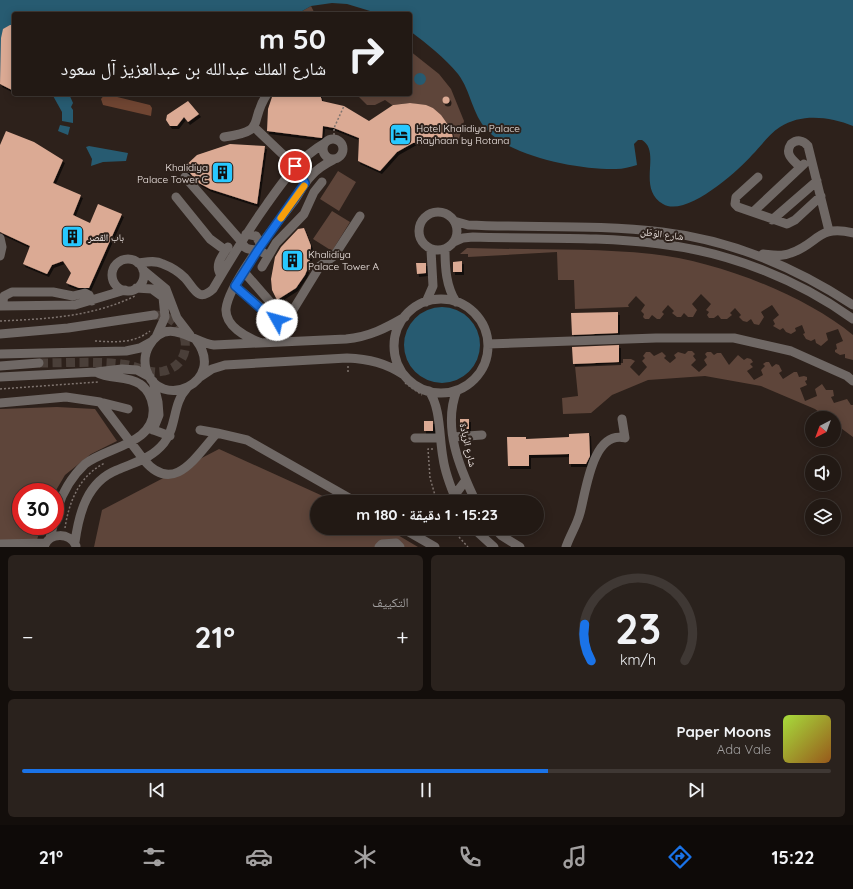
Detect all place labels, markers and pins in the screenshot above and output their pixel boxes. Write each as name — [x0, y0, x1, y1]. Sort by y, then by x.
hotel icon: Hotel Khalidiya Palace Rayhaan by Rotana — [388, 121, 414, 147]
place label: Hotel Khalidiya Palace Rayhaan by Rotana — [416, 122, 520, 147]
pin — [278, 149, 312, 183]
building icon: Khalidiya Palace Tower C — [210, 160, 236, 186]
place label: Khalidiya Palace Tower C — [137, 161, 208, 186]
building icon: باب القصر — [60, 224, 86, 250]
place label: باب القصر — [87, 231, 124, 244]
building icon: Khalidiya Palace Tower A — [279, 247, 305, 273]
place label: Khalidiya Palace Tower A — [308, 248, 380, 273]

